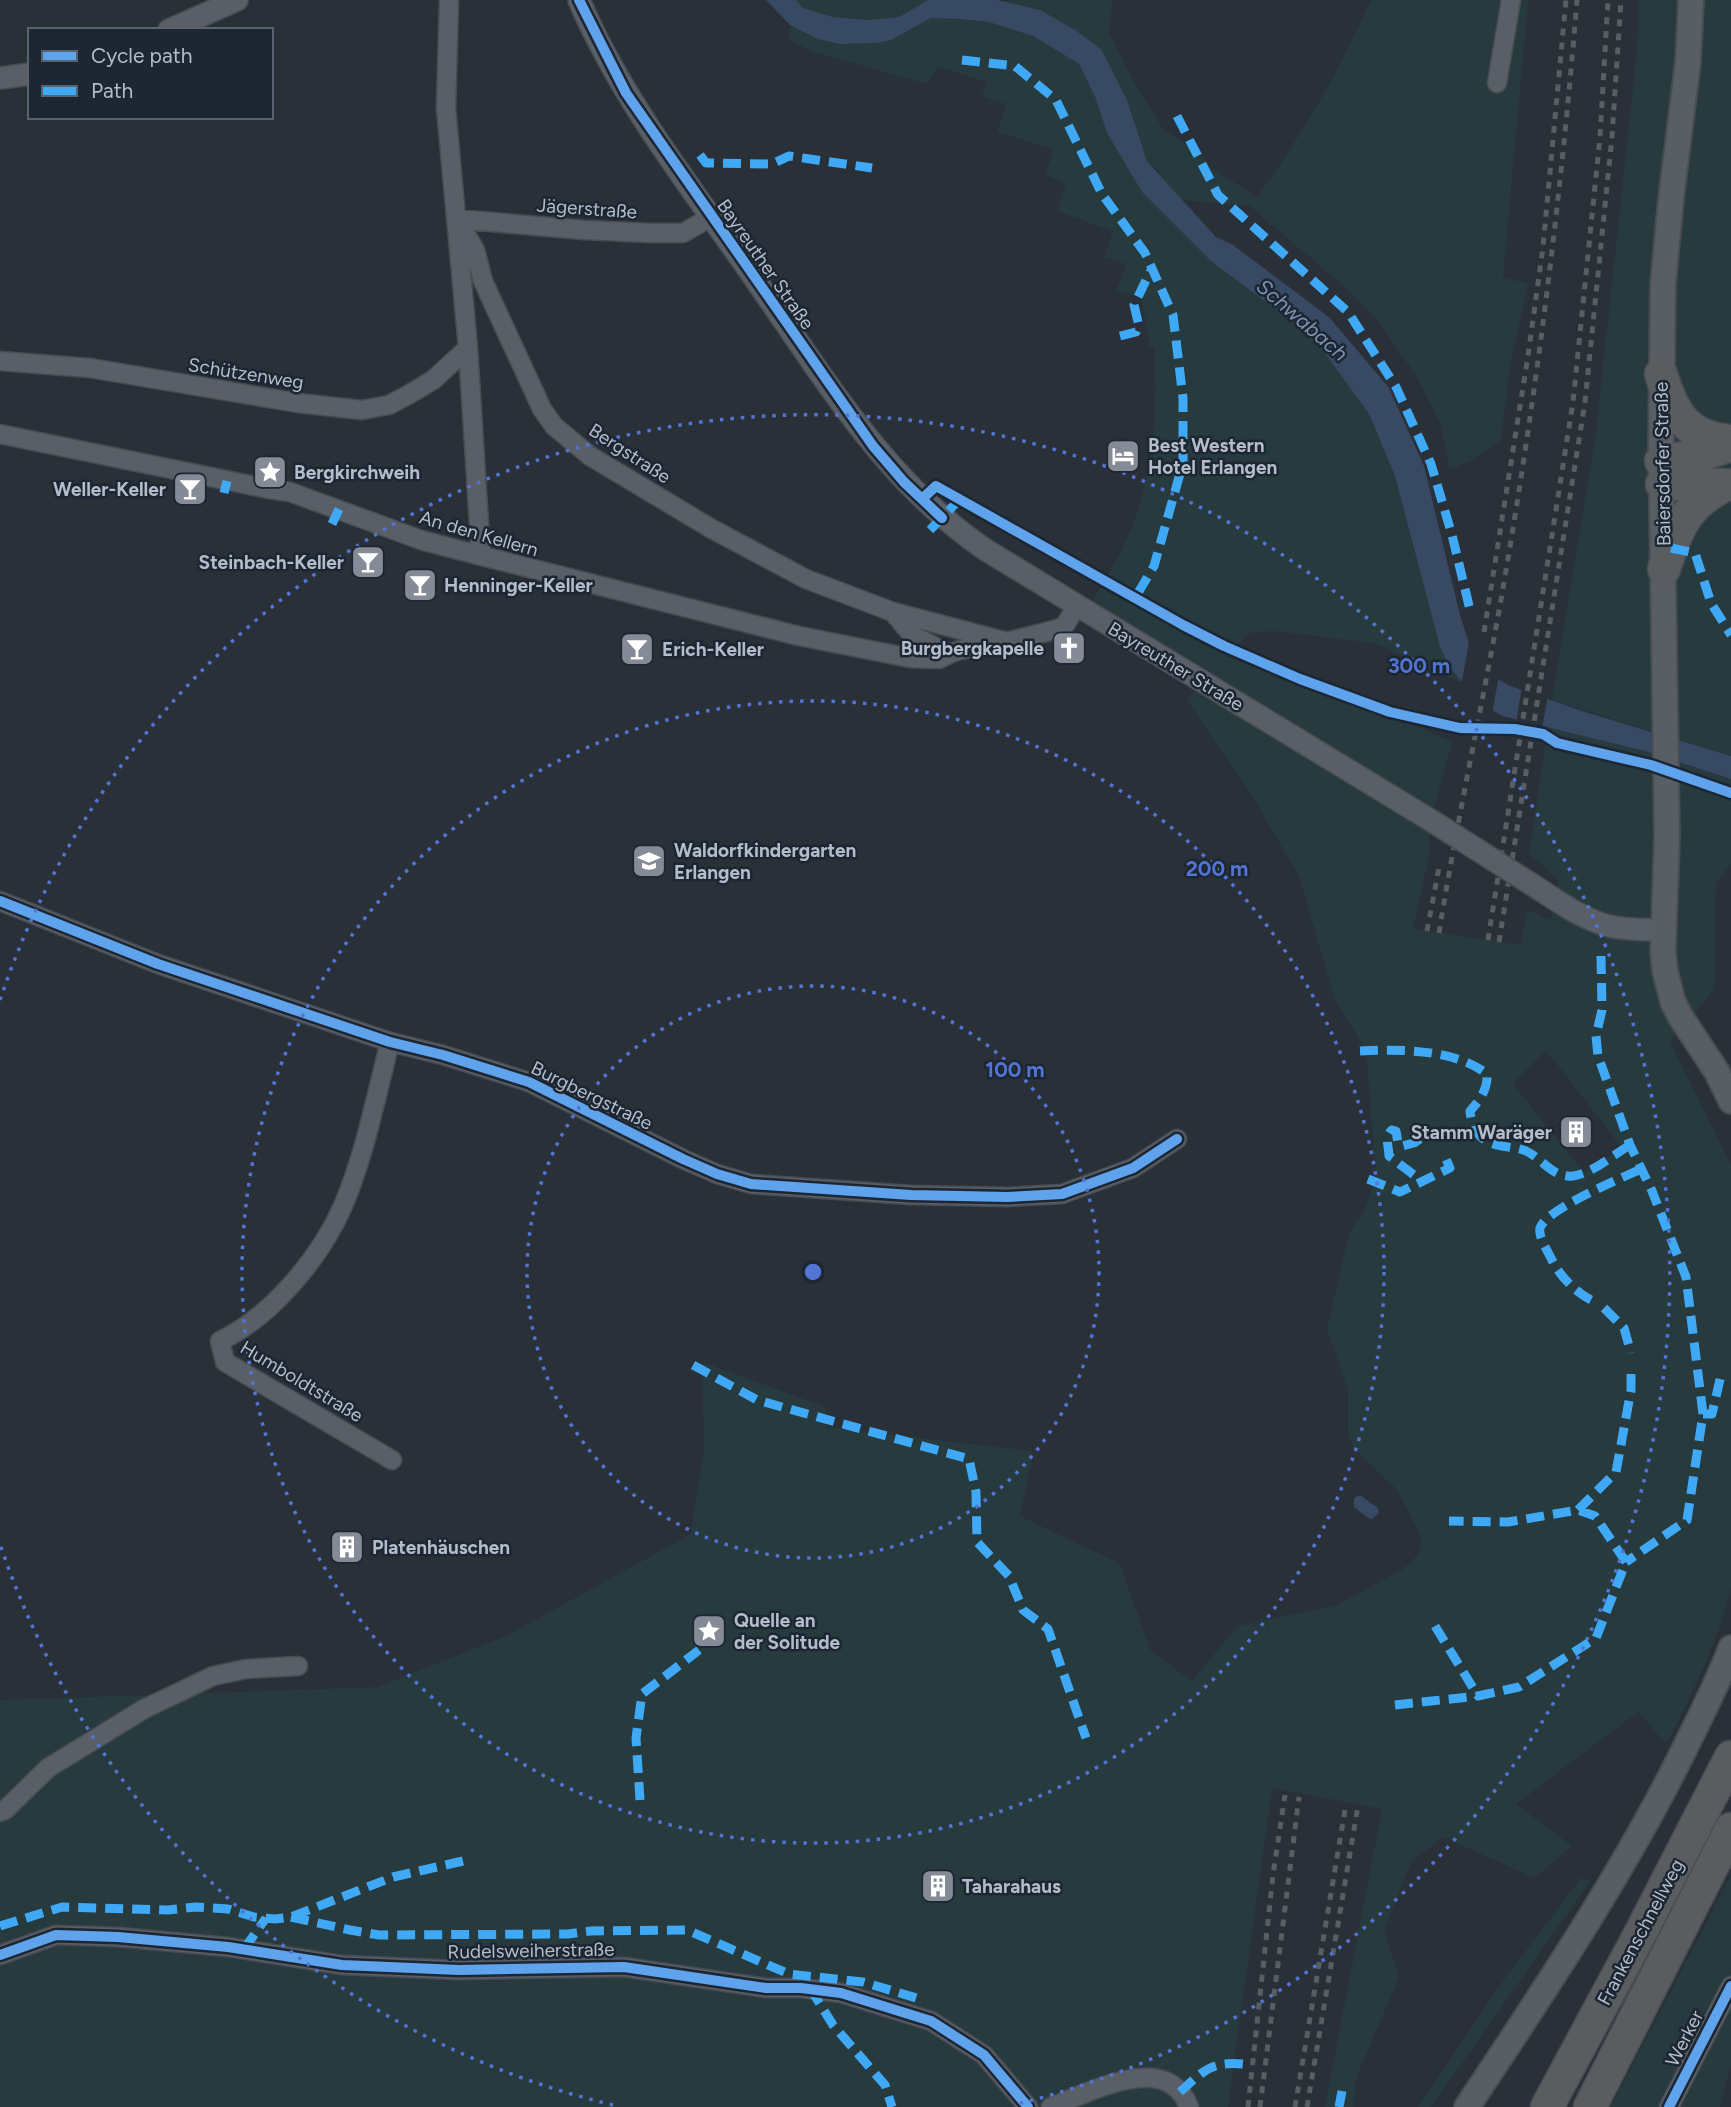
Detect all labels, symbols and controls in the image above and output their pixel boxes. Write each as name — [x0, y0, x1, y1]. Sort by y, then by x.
legend — [28, 28, 273, 119]
text: Cycle path — [91, 43, 192, 68]
text: Path — [91, 78, 133, 103]
street label: Jägerstraße — [536, 194, 638, 223]
street label: Bayreuther Straße — [712, 195, 819, 334]
water label: Schwabach — [1252, 273, 1353, 366]
street label: Schützenweg — [186, 353, 305, 394]
street label: Baiersdorfer Straße — [1650, 382, 1675, 546]
street label: Bergstraße — [585, 419, 675, 488]
place label: Best Western Hotel Erlangen — [1148, 434, 1277, 479]
hotel icon: Best Western Hotel Erlangen — [1104, 437, 1142, 475]
place icon: Bergkirchweih — [251, 453, 289, 491]
place label: Bergkirchweih — [294, 461, 420, 484]
bar icon: Weller-Keller — [171, 470, 209, 508]
place label: Weller-Keller — [53, 478, 166, 501]
street label: An den Kellern — [417, 506, 541, 561]
bar icon: Steinbach-Keller — [349, 543, 387, 581]
place label: Steinbach-Keller — [199, 551, 344, 574]
bar icon: Henninger-Keller — [401, 566, 439, 604]
place label: Henninger-Keller — [444, 574, 593, 597]
street label: Bayreuther Straße — [1104, 617, 1248, 716]
church icon: Burgbergkapelle — [1050, 629, 1088, 667]
bar icon: Erich-Keller — [618, 630, 656, 668]
place label: Burgbergkapelle — [901, 637, 1044, 660]
place label: Erich-Keller — [662, 638, 764, 661]
text: 300 m — [1388, 653, 1450, 678]
place label: Waldorfkindergarten Erlangen — [674, 839, 856, 884]
school or university icon: Waldorfkindergarten Erlangen — [630, 842, 668, 880]
text: 200 m — [1186, 856, 1248, 881]
street label: Burgbergstraße — [527, 1056, 656, 1135]
text: 100 m — [985, 1057, 1045, 1082]
building icon: Stamm Waräger — [1557, 1113, 1595, 1151]
place label: Stamm Waräger — [1411, 1121, 1552, 1144]
centre of rings — [801, 1260, 825, 1284]
street label: Humboldtstraße — [236, 1336, 367, 1427]
building icon: Platenhäuschen — [328, 1528, 366, 1566]
place label: Platenhäuschen — [372, 1536, 510, 1559]
place label: Quelle an der Solitude — [734, 1609, 841, 1654]
place icon: Quelle an der Solitude — [690, 1612, 728, 1650]
street label: Frankenschnellweg — [1592, 1855, 1689, 2009]
building icon: Taharahaus — [919, 1867, 957, 1905]
place label: Taharahaus — [962, 1875, 1061, 1898]
street label: Rudelsweiherstraße — [447, 1938, 615, 1963]
street label: Werker — [1661, 2006, 1709, 2070]

